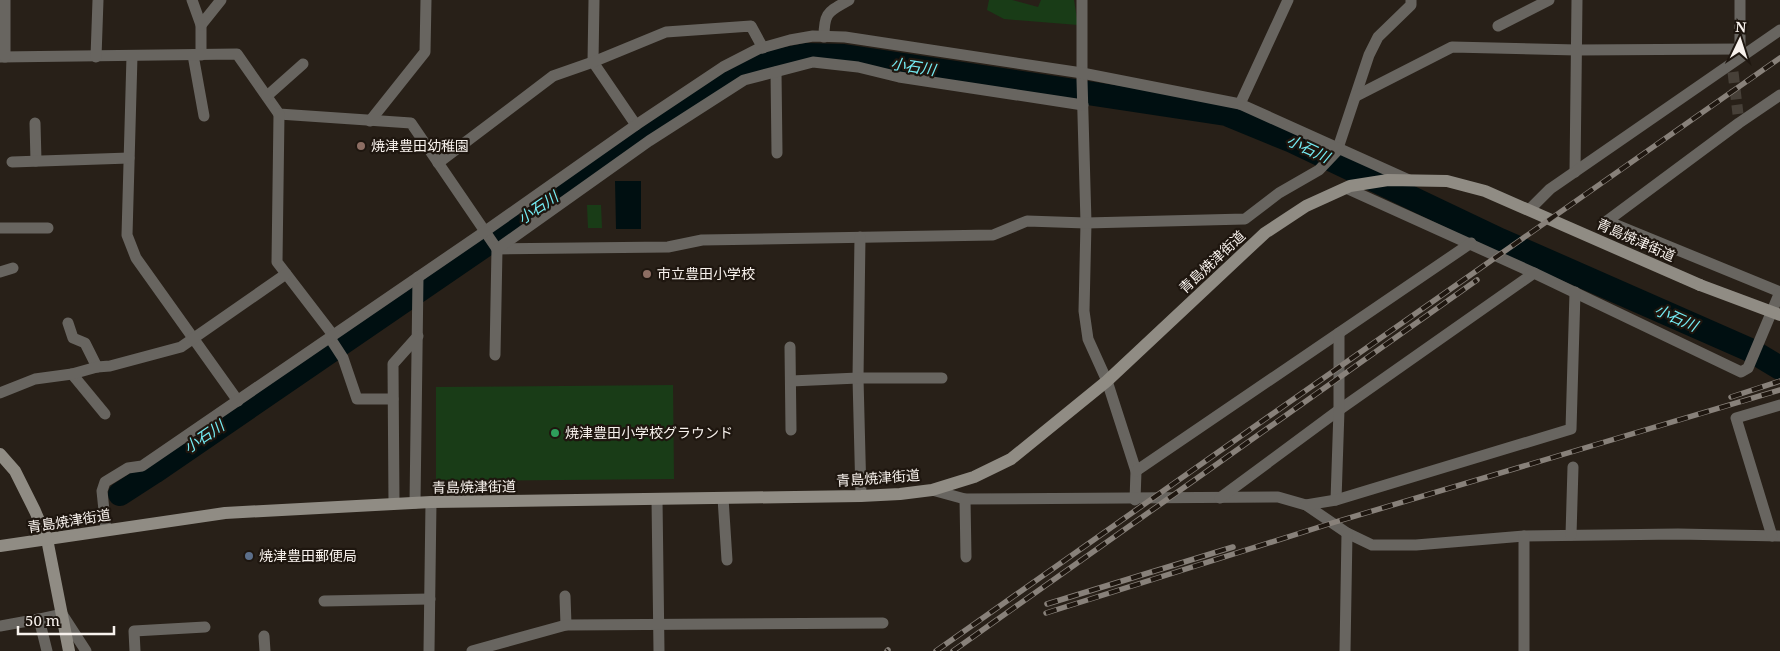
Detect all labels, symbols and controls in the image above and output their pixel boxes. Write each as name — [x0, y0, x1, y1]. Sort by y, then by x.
north arrow — [1715, 15, 1765, 65]
text: N — [1735, 17, 1747, 36]
water label: 小石川 — [889, 53, 939, 80]
water label: 小石川 — [1284, 130, 1335, 168]
place label: 焼津豊田幼稚園 — [371, 136, 469, 155]
marker: 焼津豊田幼稚園 — [355, 140, 367, 152]
water label: 小石川 — [513, 185, 563, 228]
street label: 青島焼津街道 — [1594, 214, 1678, 265]
street label: 青島焼津街道 — [1174, 226, 1249, 297]
place label: 市立豊田小学校 — [657, 264, 755, 283]
marker: 市立豊田小学校 — [641, 268, 653, 280]
water label: 小石川 — [1652, 299, 1703, 336]
water label: 小石川 — [179, 414, 229, 457]
place label: 焼津豊田小学校グラウンド — [565, 423, 733, 442]
marker: 焼津豊田小学校グラウンド — [549, 427, 561, 439]
street label: 青島焼津街道 — [835, 465, 921, 490]
street label: 青島焼津街道 — [432, 476, 516, 497]
street label: 青島焼津街道 — [26, 505, 112, 536]
place label: 焼津豊田郵便局 — [259, 546, 357, 565]
marker: 焼津豊田郵便局 — [243, 550, 255, 562]
scale bar — [18, 604, 114, 636]
text: 50 m — [25, 610, 60, 630]

